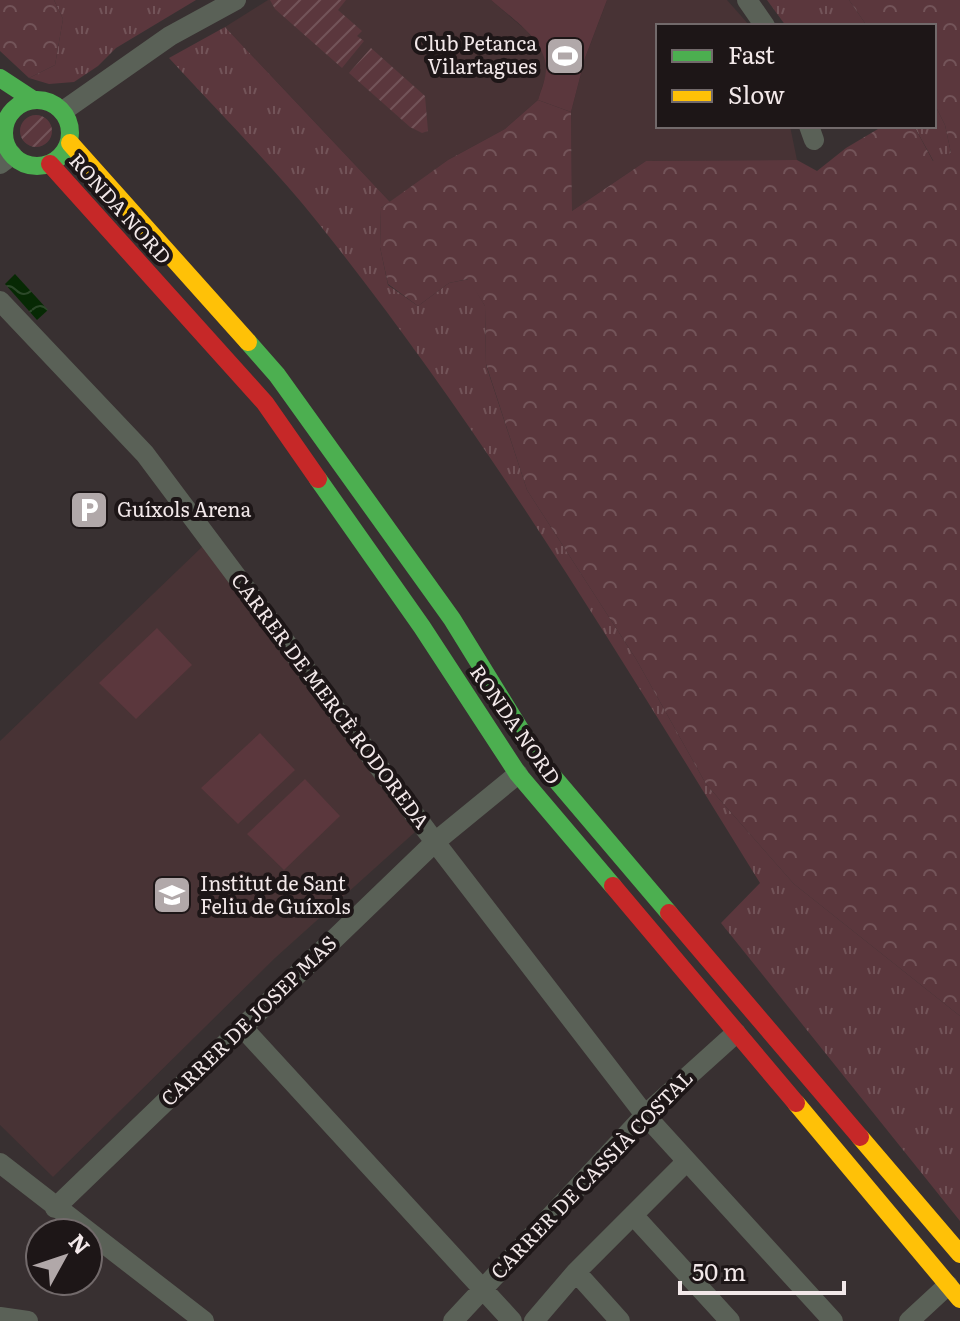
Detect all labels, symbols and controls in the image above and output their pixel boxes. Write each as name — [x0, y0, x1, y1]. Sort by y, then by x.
legend — [656, 24, 936, 128]
place label: Club Petanca Vilartagues — [414, 27, 537, 80]
sports icon: Club Petanca Vilartagues — [544, 35, 586, 77]
text: Fast — [728, 36, 775, 71]
text: Slow — [728, 76, 785, 111]
street label: RONDA NORD — [63, 146, 180, 270]
parking icon: Guíxols Arena — [68, 489, 110, 531]
place label: Guíxols Arena — [117, 493, 252, 523]
street label: CARRER DE MERCÈ RODOREDA — [225, 566, 438, 834]
street label: RONDA NORD — [464, 658, 569, 790]
place label: Institut de Sant Feliu de Guíxols — [200, 867, 351, 920]
school or university icon: Institut de Sant Feliu de Guíxols — [151, 874, 193, 916]
street label: CARRER DE JOSEP MAS — [153, 927, 342, 1112]
street label: CARRER DE CASSIÀ COSTAL — [482, 1062, 699, 1285]
north arrow — [24, 1217, 104, 1297]
text: N — [62, 1226, 99, 1261]
scale bar — [680, 1245, 844, 1295]
text: 50 m — [692, 1253, 746, 1288]

